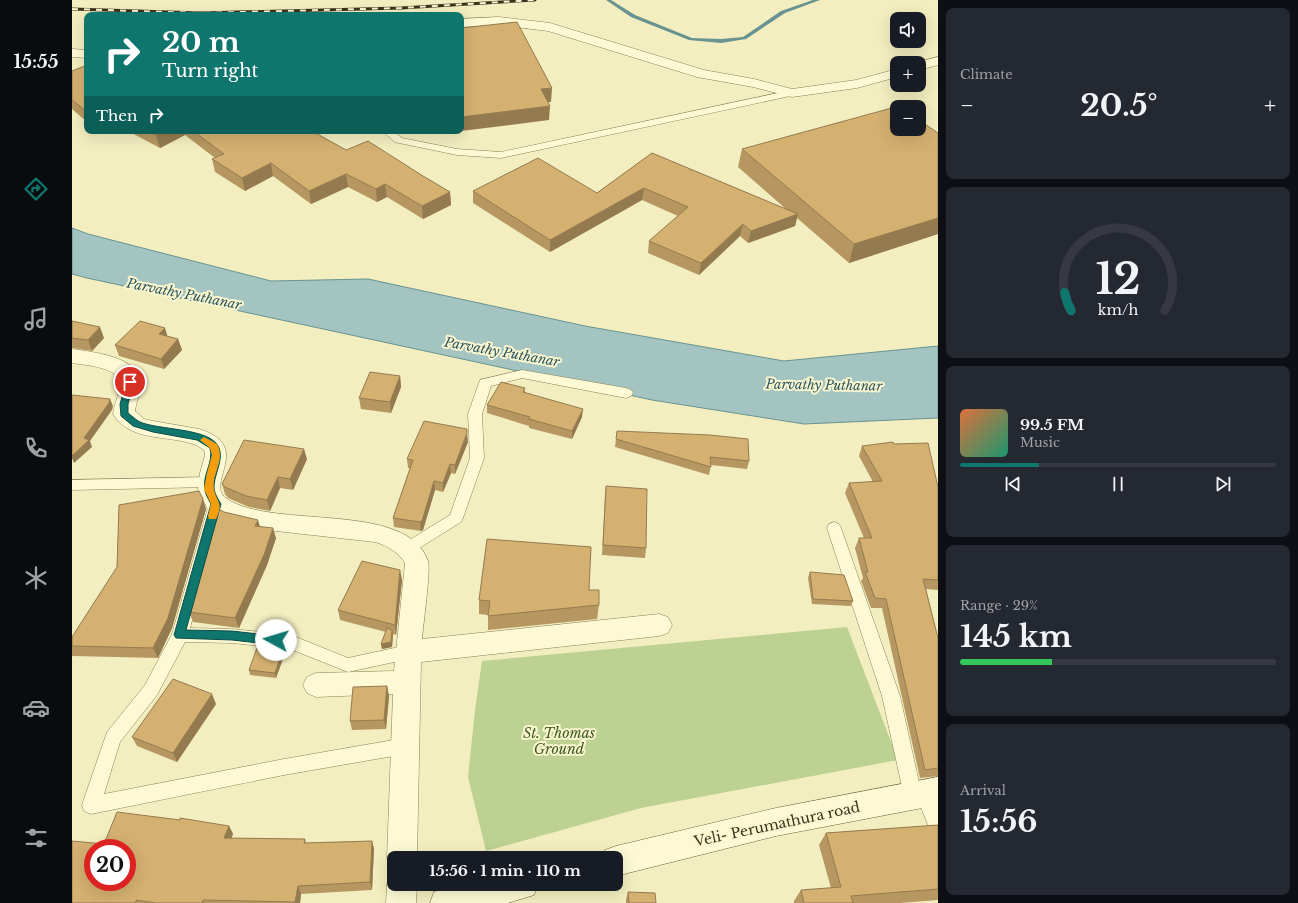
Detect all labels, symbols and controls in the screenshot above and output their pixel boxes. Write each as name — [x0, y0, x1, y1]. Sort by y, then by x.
map controls — [890, 12, 926, 136]
button: sound — [890, 12, 926, 48]
text: 20 m — [162, 25, 240, 60]
icon: right — [96, 28, 148, 80]
text: 15:55 — [13, 51, 59, 73]
button: + — [890, 56, 926, 92]
text: Turn right — [162, 60, 258, 82]
text: Climate — [960, 66, 1013, 83]
text: 20.5° — [1080, 87, 1158, 124]
text: − — [960, 92, 974, 119]
text: + — [1264, 92, 1276, 119]
button: − — [890, 100, 926, 136]
icon: right — [145, 104, 167, 126]
text: Then — [96, 106, 137, 125]
icon: directions — [22, 175, 50, 203]
text: 12 — [1095, 253, 1141, 304]
water label: Parvathy Puthanar — [124, 274, 244, 314]
text: km/h — [1098, 300, 1138, 318]
icon: music — [22, 305, 50, 333]
water label: Parvathy Puthanar — [442, 333, 562, 371]
pin — [113, 365, 147, 399]
icon: arrive — [119, 371, 141, 393]
water label: Parvathy Puthanar — [765, 375, 883, 395]
text: 99.5 FM — [1020, 415, 1084, 434]
icon: phone — [22, 434, 50, 462]
text: Music — [1020, 434, 1060, 451]
icon: previous — [1002, 473, 1024, 495]
icon: pause — [1107, 473, 1129, 495]
icon: next — [1212, 473, 1234, 495]
icon: climate — [22, 564, 50, 592]
text: Range · 29% — [960, 597, 1038, 614]
text: 145 km — [960, 618, 1072, 655]
position arrow — [255, 619, 297, 661]
icon: car — [22, 694, 50, 722]
park label: St. Thomas Ground — [523, 724, 595, 758]
text: Arrival — [960, 782, 1006, 799]
street label: Veli- Perumathura road — [691, 797, 862, 851]
text: 15:56 — [960, 803, 1038, 840]
icon: filters — [22, 824, 50, 852]
speed limit sign: 20 — [84, 839, 136, 891]
text: 15:56 · 1 min · 110 m — [429, 861, 581, 880]

